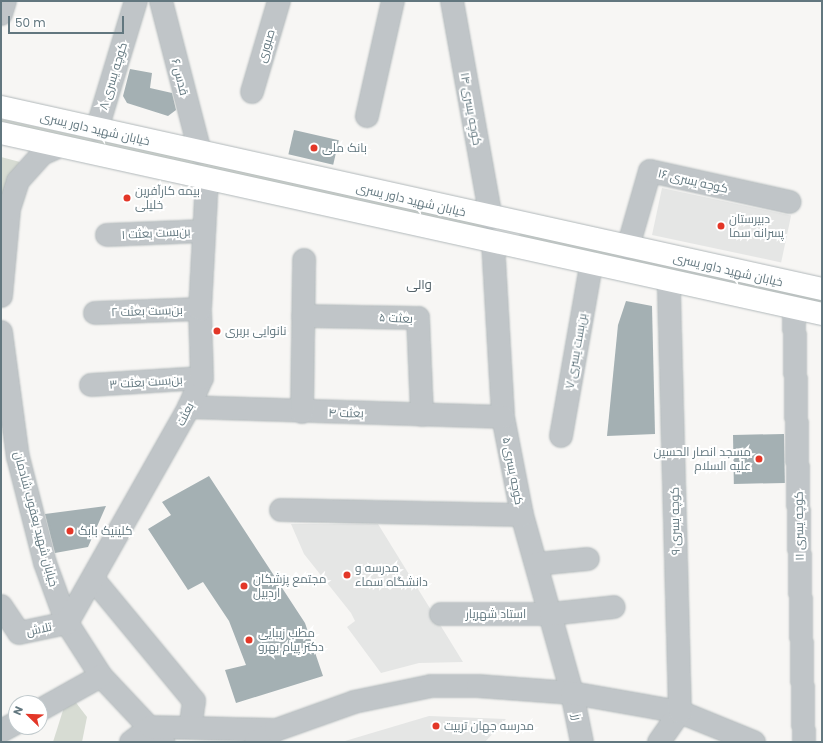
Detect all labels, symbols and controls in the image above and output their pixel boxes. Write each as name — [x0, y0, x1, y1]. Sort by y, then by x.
scale bar — [10, 8, 126, 34]
text: 50 m — [15, 14, 46, 31]
street label: صبوری — [254, 28, 278, 64]
street label: کوچه یسری ۸ — [96, 41, 130, 111]
street label: قدس ۶ — [169, 57, 191, 97]
street label: کوچه یسری ۱۴ — [458, 71, 484, 147]
street label: خیابان شهید داور یسری — [39, 109, 151, 149]
place label: بانک ملی — [322, 141, 367, 155]
marker: بانک ملی — [309, 143, 319, 153]
street label: کوچه یسری ۱۶ — [657, 166, 729, 196]
street label: خیابان شهید داور یسری — [355, 180, 467, 220]
place label: بیمه کارآفرین خلیلی — [135, 184, 200, 212]
marker: بیمه کارآفرین خلیلی — [122, 193, 132, 203]
place label: دبیرستان پسرانه سما — [729, 212, 784, 240]
marker: دبیرستان پسرانه سما — [716, 221, 726, 231]
street label: بن‌بست بعثت ۱ — [121, 224, 191, 242]
street label: خیابان شهید داور یسری — [672, 250, 784, 290]
district label: والی — [406, 277, 432, 293]
street label: بن‌بست بعثت ۲ — [111, 303, 183, 319]
street label: بعثت ۵ — [379, 310, 413, 326]
street label: بن‌بست یسری ۷ — [562, 312, 590, 390]
place label: نانوایی بربری — [225, 324, 286, 338]
marker: نانوایی بربری — [212, 326, 222, 336]
street label: بن‌بست بعثت ۳ — [109, 372, 183, 392]
street label: بعثت — [173, 400, 197, 428]
street label: بعثت ۴ — [328, 405, 364, 421]
street label: کوچه یسری ۵ — [499, 436, 527, 506]
place label: مسجد انصار الحسین علیه السلام — [654, 445, 751, 473]
street label: خیابان شهید یعقوب شادمان — [11, 450, 61, 588]
marker: مسجد انصار الحسین علیه السلام — [754, 454, 764, 464]
street label: کوچه یسری ۹ — [667, 487, 683, 555]
street label: کوچه یسری ۱۱ — [791, 491, 807, 561]
place label: کلینیک بابک — [78, 524, 133, 538]
marker: کلینیک بابک — [65, 526, 75, 536]
place label: مدرسه و دانشگاه سماء — [355, 561, 428, 589]
marker: مدرسه و دانشگاه سماء — [342, 570, 352, 580]
place label: مجتمع پزشکان اردبیل — [253, 572, 326, 600]
marker: مجتمع پزشکان اردبیل — [238, 580, 250, 592]
street label: استاد شهریار — [466, 607, 526, 621]
street label: تلاش — [25, 619, 53, 639]
place label: مطب زیبایی دکتر پیام بهرو — [258, 626, 324, 654]
marker: مطب زیبایی دکتر پیام بهرو — [243, 634, 255, 646]
north arrow — [8, 695, 48, 735]
text: N — [9, 704, 27, 718]
street label: رز — [569, 712, 585, 722]
place label: مدرسه جهان تربیت — [444, 719, 534, 733]
marker: مدرسه جهان تربیت — [431, 721, 441, 731]

